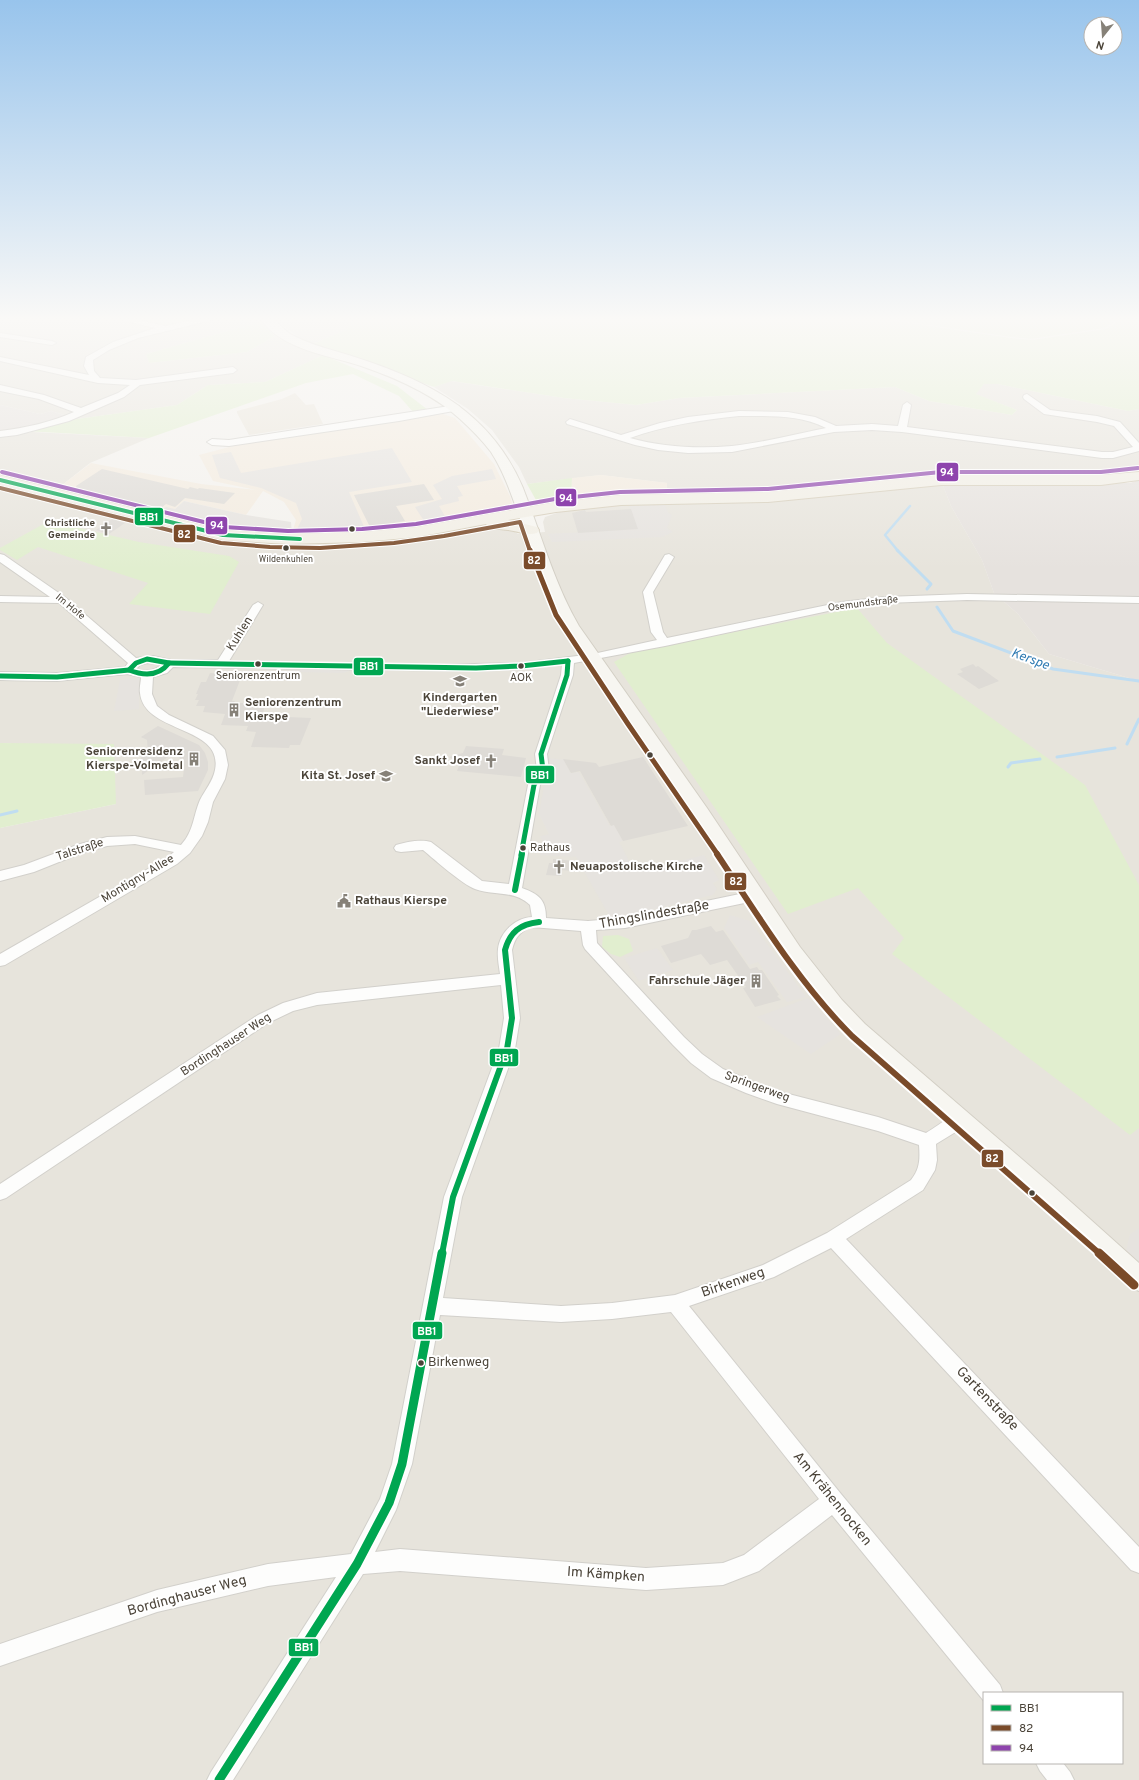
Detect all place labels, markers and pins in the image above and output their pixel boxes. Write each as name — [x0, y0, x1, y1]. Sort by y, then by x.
place label: Christliche Gemeinde — [44, 517, 95, 542]
church icon: Christliche Gemeinde — [98, 521, 114, 537]
unlabelled marker — [347, 524, 357, 534]
marker: Wildenkuhlen — [281, 543, 291, 553]
place label: Wildenkuhlen — [259, 554, 313, 565]
marker: Seniorenzentrum — [253, 659, 263, 669]
marker: AOK — [516, 661, 526, 671]
place label: Seniorenzentrum — [216, 669, 300, 683]
place label: AOK — [510, 671, 532, 685]
school or university icon: Kindergarten "Liederwiese" — [452, 673, 468, 689]
place label: Kindergarten "Liederwiese" — [421, 690, 499, 720]
place label: Seniorenzentrum Kierspe — [245, 695, 342, 725]
building icon: Seniorenzentrum Kierspe — [226, 702, 242, 718]
place label: Seniorenresidenz Kierspe-Volmetal — [86, 744, 183, 774]
unlabelled marker — [645, 750, 655, 760]
building icon: Seniorenresidenz Kierspe-Volmetal — [186, 751, 202, 767]
place label: Sankt Josef — [414, 753, 481, 769]
church icon: Sankt Josef — [483, 753, 499, 769]
place label: Kita St. Josef — [301, 768, 376, 784]
school or university icon: Kita St. Josef — [378, 768, 394, 784]
place label: Rathaus — [530, 841, 570, 855]
marker: Rathaus — [518, 843, 528, 853]
church icon: Neuapostolische Kirche — [551, 859, 567, 875]
place label: Neuapostolische Kirche — [570, 859, 703, 875]
public building icon: Rathaus Kierspe — [336, 893, 352, 909]
place label: Rathaus Kierspe — [355, 893, 447, 909]
place label: Fahrschule Jäger — [649, 973, 745, 989]
building icon: Fahrschule Jäger — [748, 973, 764, 989]
unlabelled marker — [1027, 1188, 1037, 1198]
place label: Birkenweg — [428, 1355, 489, 1371]
marker: Birkenweg — [416, 1358, 426, 1368]

